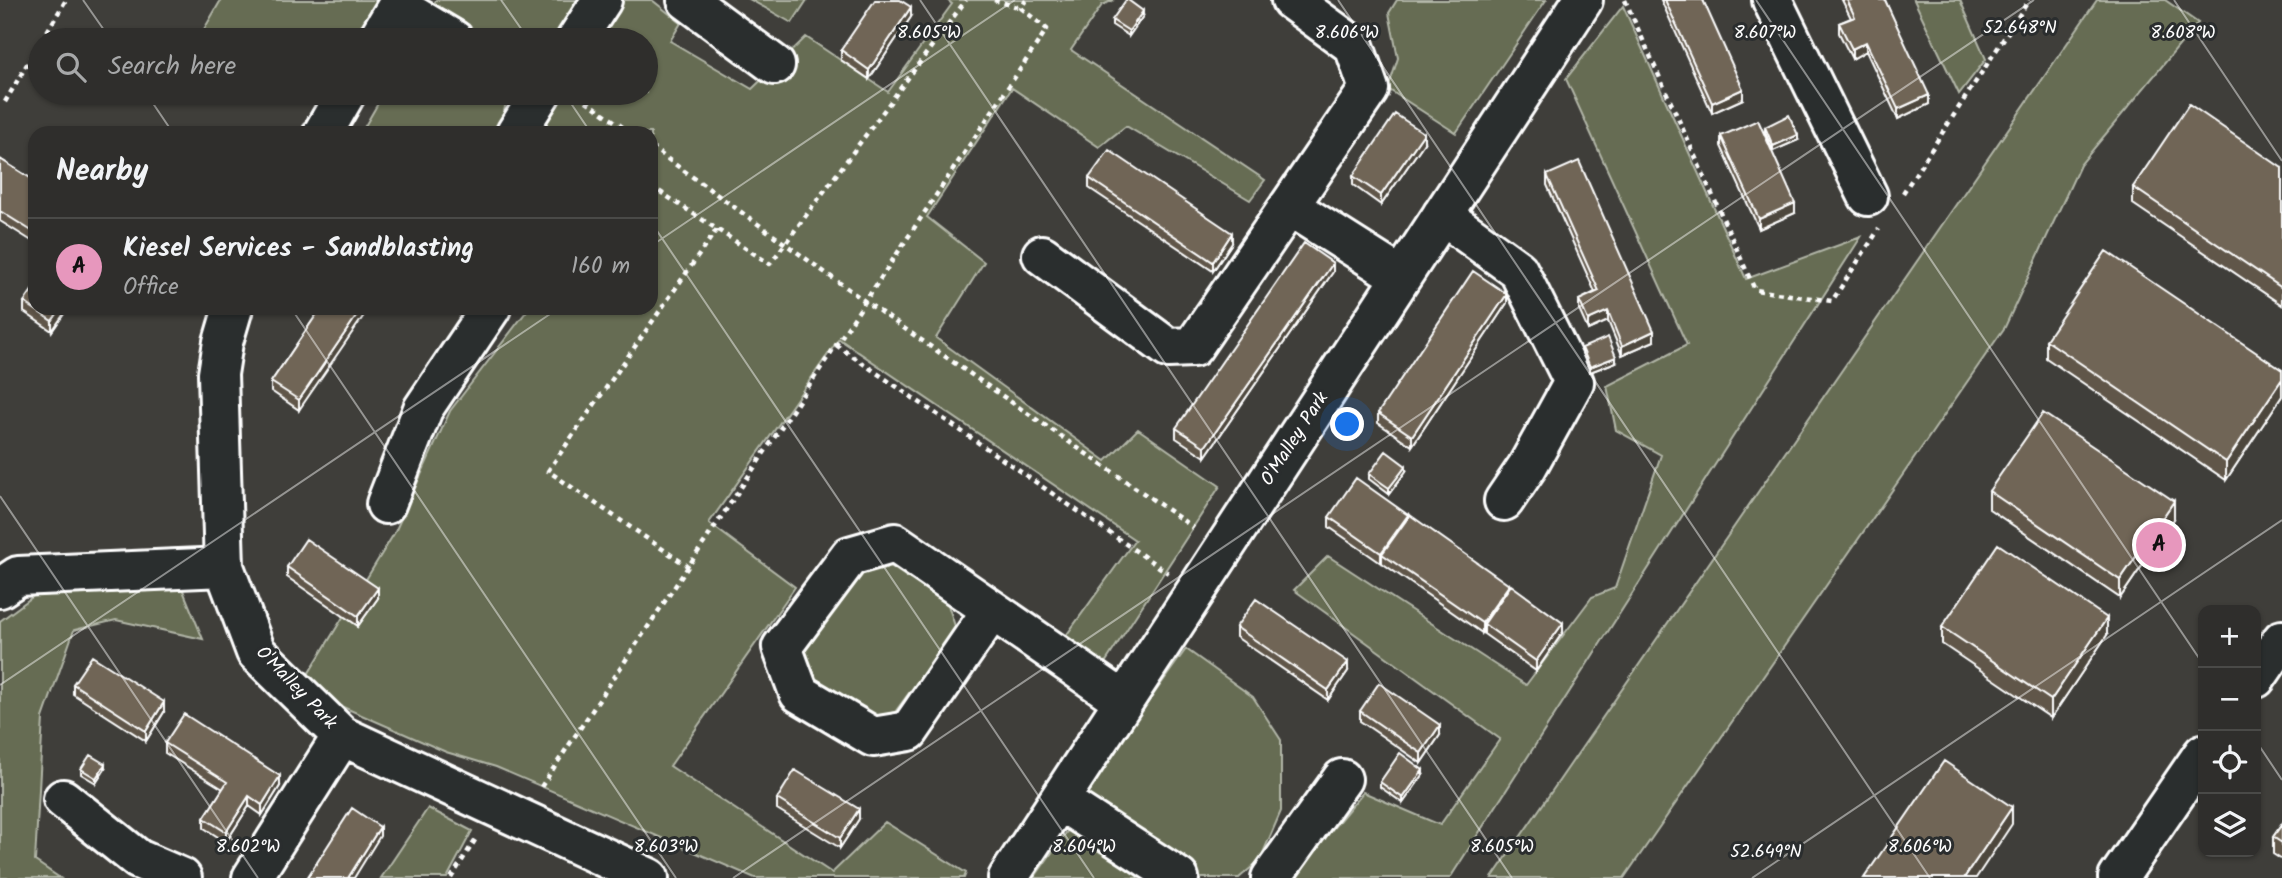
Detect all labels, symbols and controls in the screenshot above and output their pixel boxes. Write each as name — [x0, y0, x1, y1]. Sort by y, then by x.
text: 52.648°N — [1983, 14, 2057, 43]
text: 8.605°W — [897, 19, 961, 48]
text: 8.606°W — [1315, 19, 1379, 48]
text: 8.607°W — [1734, 19, 1796, 48]
text: 8.608°W — [2150, 19, 2216, 48]
search box — [28, 28, 658, 105]
text: Search here — [108, 46, 236, 88]
icon: search — [52, 48, 90, 86]
text: Nearby — [56, 148, 148, 196]
text: Kiesel Services - Sandblasting — [123, 228, 474, 270]
text: A — [72, 249, 86, 285]
text: 160 m — [571, 249, 630, 285]
text: Office — [123, 270, 178, 306]
street label: O'Malley Park — [1253, 386, 1337, 492]
your location — [1330, 407, 1364, 441]
pin: A — [2136, 519, 2182, 571]
map controls — [2198, 605, 2261, 857]
button: + — [2198, 605, 2261, 668]
street label: O'Malley Park — [248, 639, 344, 737]
button: − — [2198, 668, 2261, 731]
button: locate — [2198, 731, 2261, 794]
button: layers — [2198, 794, 2261, 857]
text: 8.602°W — [216, 833, 280, 862]
text: 8.603°W — [634, 833, 698, 862]
text: 8.604°W — [1052, 833, 1116, 862]
text: 8.605°W — [1470, 833, 1534, 862]
text: 8.606°W — [1888, 833, 1952, 862]
text: 52.649°N — [1730, 838, 1802, 867]

